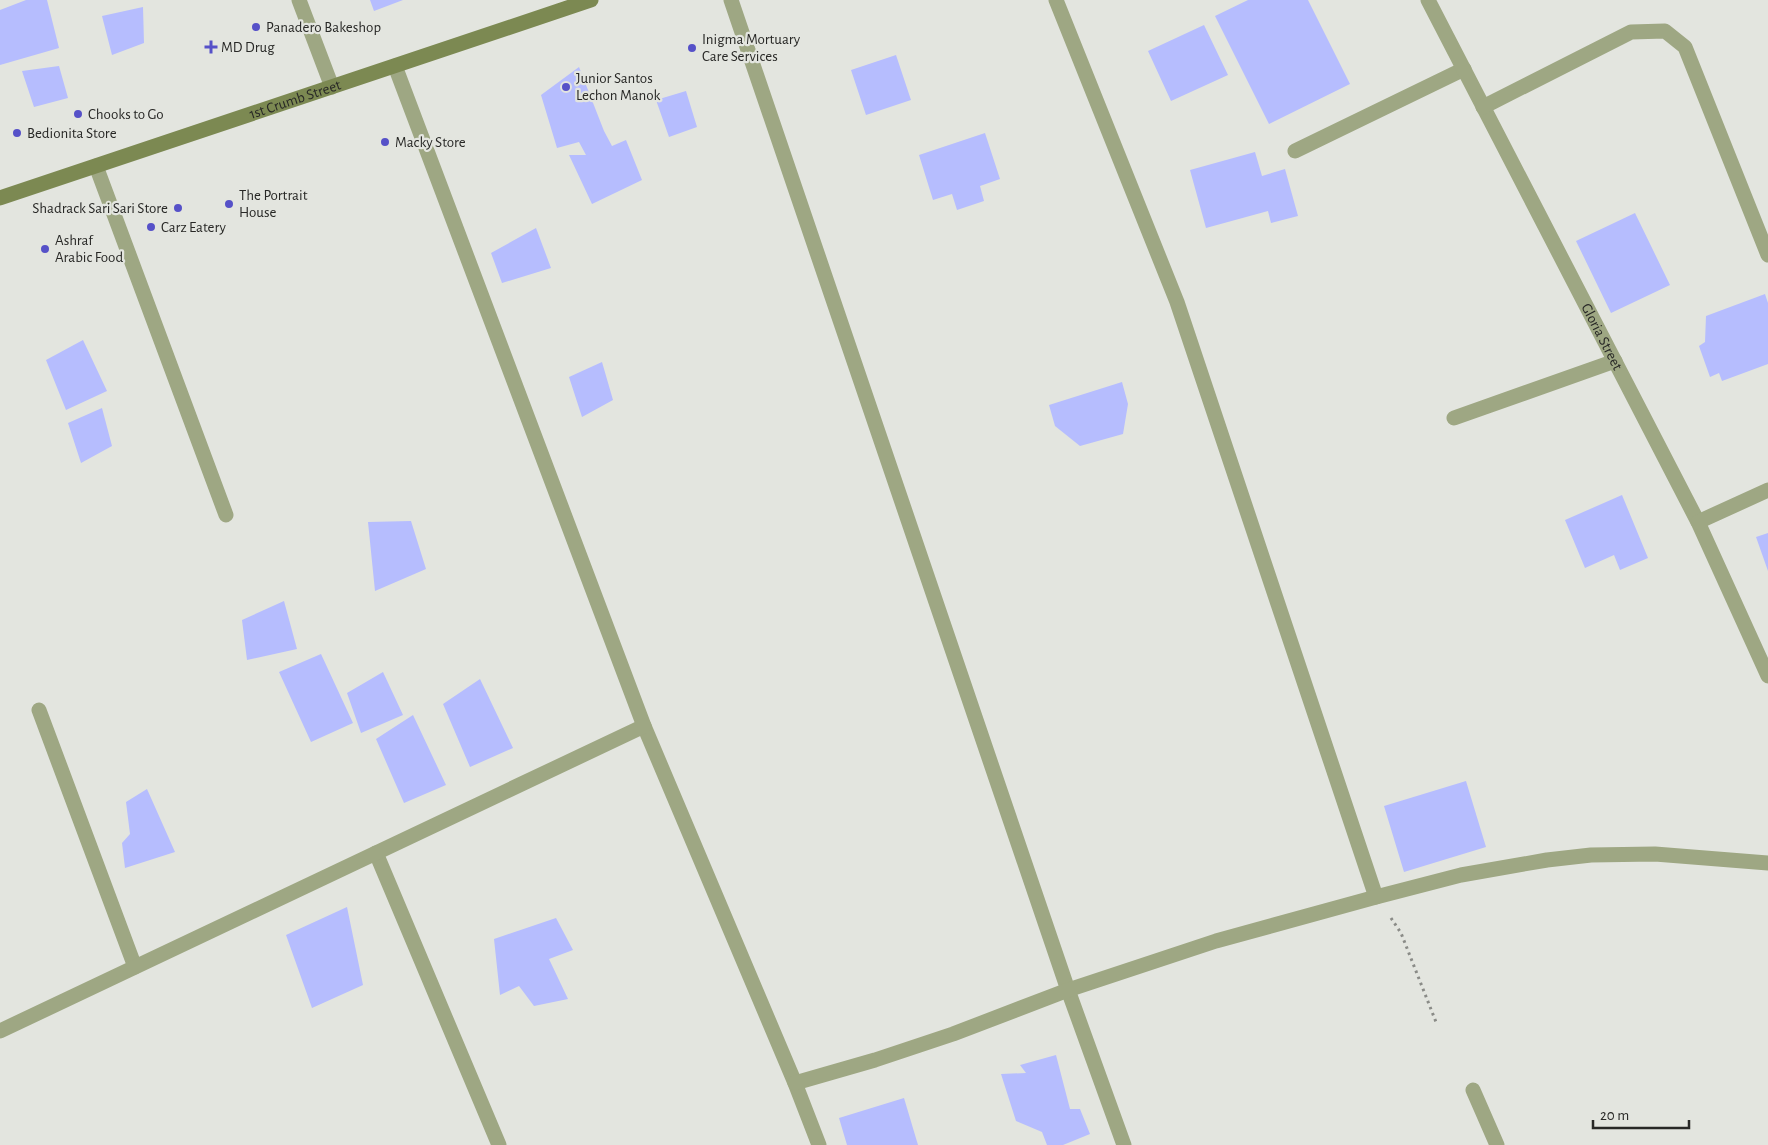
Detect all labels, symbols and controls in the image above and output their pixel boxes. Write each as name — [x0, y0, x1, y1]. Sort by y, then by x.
place label: Panadero Bakeshop — [266, 20, 381, 35]
marker: Panadero Bakeshop — [250, 21, 262, 33]
place label: Inigma Mortuary Care Services — [702, 32, 801, 64]
place label: MD Drug — [221, 40, 275, 55]
marker: MD Drug — [205, 41, 217, 53]
marker: Inigma Mortuary Care Services — [686, 42, 698, 54]
place label: Junior Santos Lechon Manok — [576, 71, 661, 103]
street label: 1st Crumb Street — [247, 77, 343, 121]
marker: Junior Santos Lechon Manok — [560, 81, 572, 93]
place label: Chooks to Go — [88, 107, 164, 122]
marker: Chooks to Go — [72, 108, 84, 120]
place label: Bedionita Store — [27, 126, 117, 141]
marker: Bedionita Store — [11, 127, 23, 139]
place label: Macky Store — [395, 135, 466, 150]
marker: Macky Store — [379, 136, 391, 148]
place label: The Portrait House — [239, 188, 308, 220]
marker: The Portrait House — [223, 198, 235, 210]
place label: Shadrack Sari Sari Store — [32, 201, 168, 216]
marker: Shadrack Sari Sari Store — [172, 202, 184, 214]
place label: Carz Eatery — [161, 220, 226, 235]
marker: Carz Eatery — [145, 221, 157, 233]
place label: Ashraf Arabic Food — [55, 233, 123, 265]
marker: Ashraf Arabic Food — [39, 243, 51, 255]
street label: Gloria Street — [1579, 301, 1626, 373]
scale bar — [1593, 1098, 1689, 1130]
text: 20 m — [1600, 1108, 1629, 1123]

